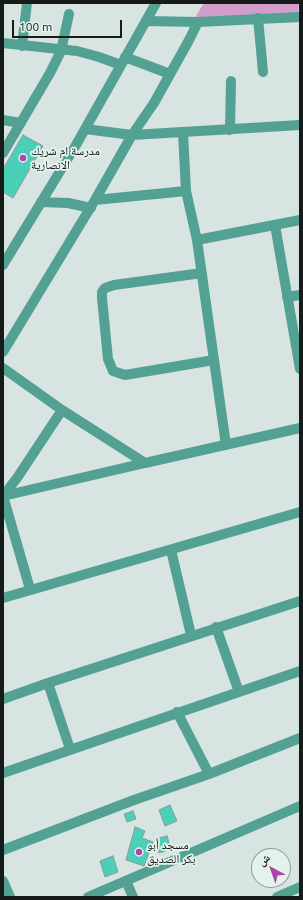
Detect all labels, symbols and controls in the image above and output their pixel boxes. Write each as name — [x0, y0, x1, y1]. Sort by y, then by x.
scale bar — [14, 12, 124, 38]
text: 100 m — [19, 20, 52, 33]
place label: مدرسة ام شريك الانصارية — [31, 144, 100, 172]
marker: مدرسة ام شريك الانصارية — [18, 153, 28, 163]
place label: مسجد أبو بكر الصديق — [147, 838, 196, 866]
marker: مسجد أبو بكر الصديق — [134, 847, 144, 857]
north arrow — [251, 848, 291, 888]
text: ش — [255, 851, 272, 868]

